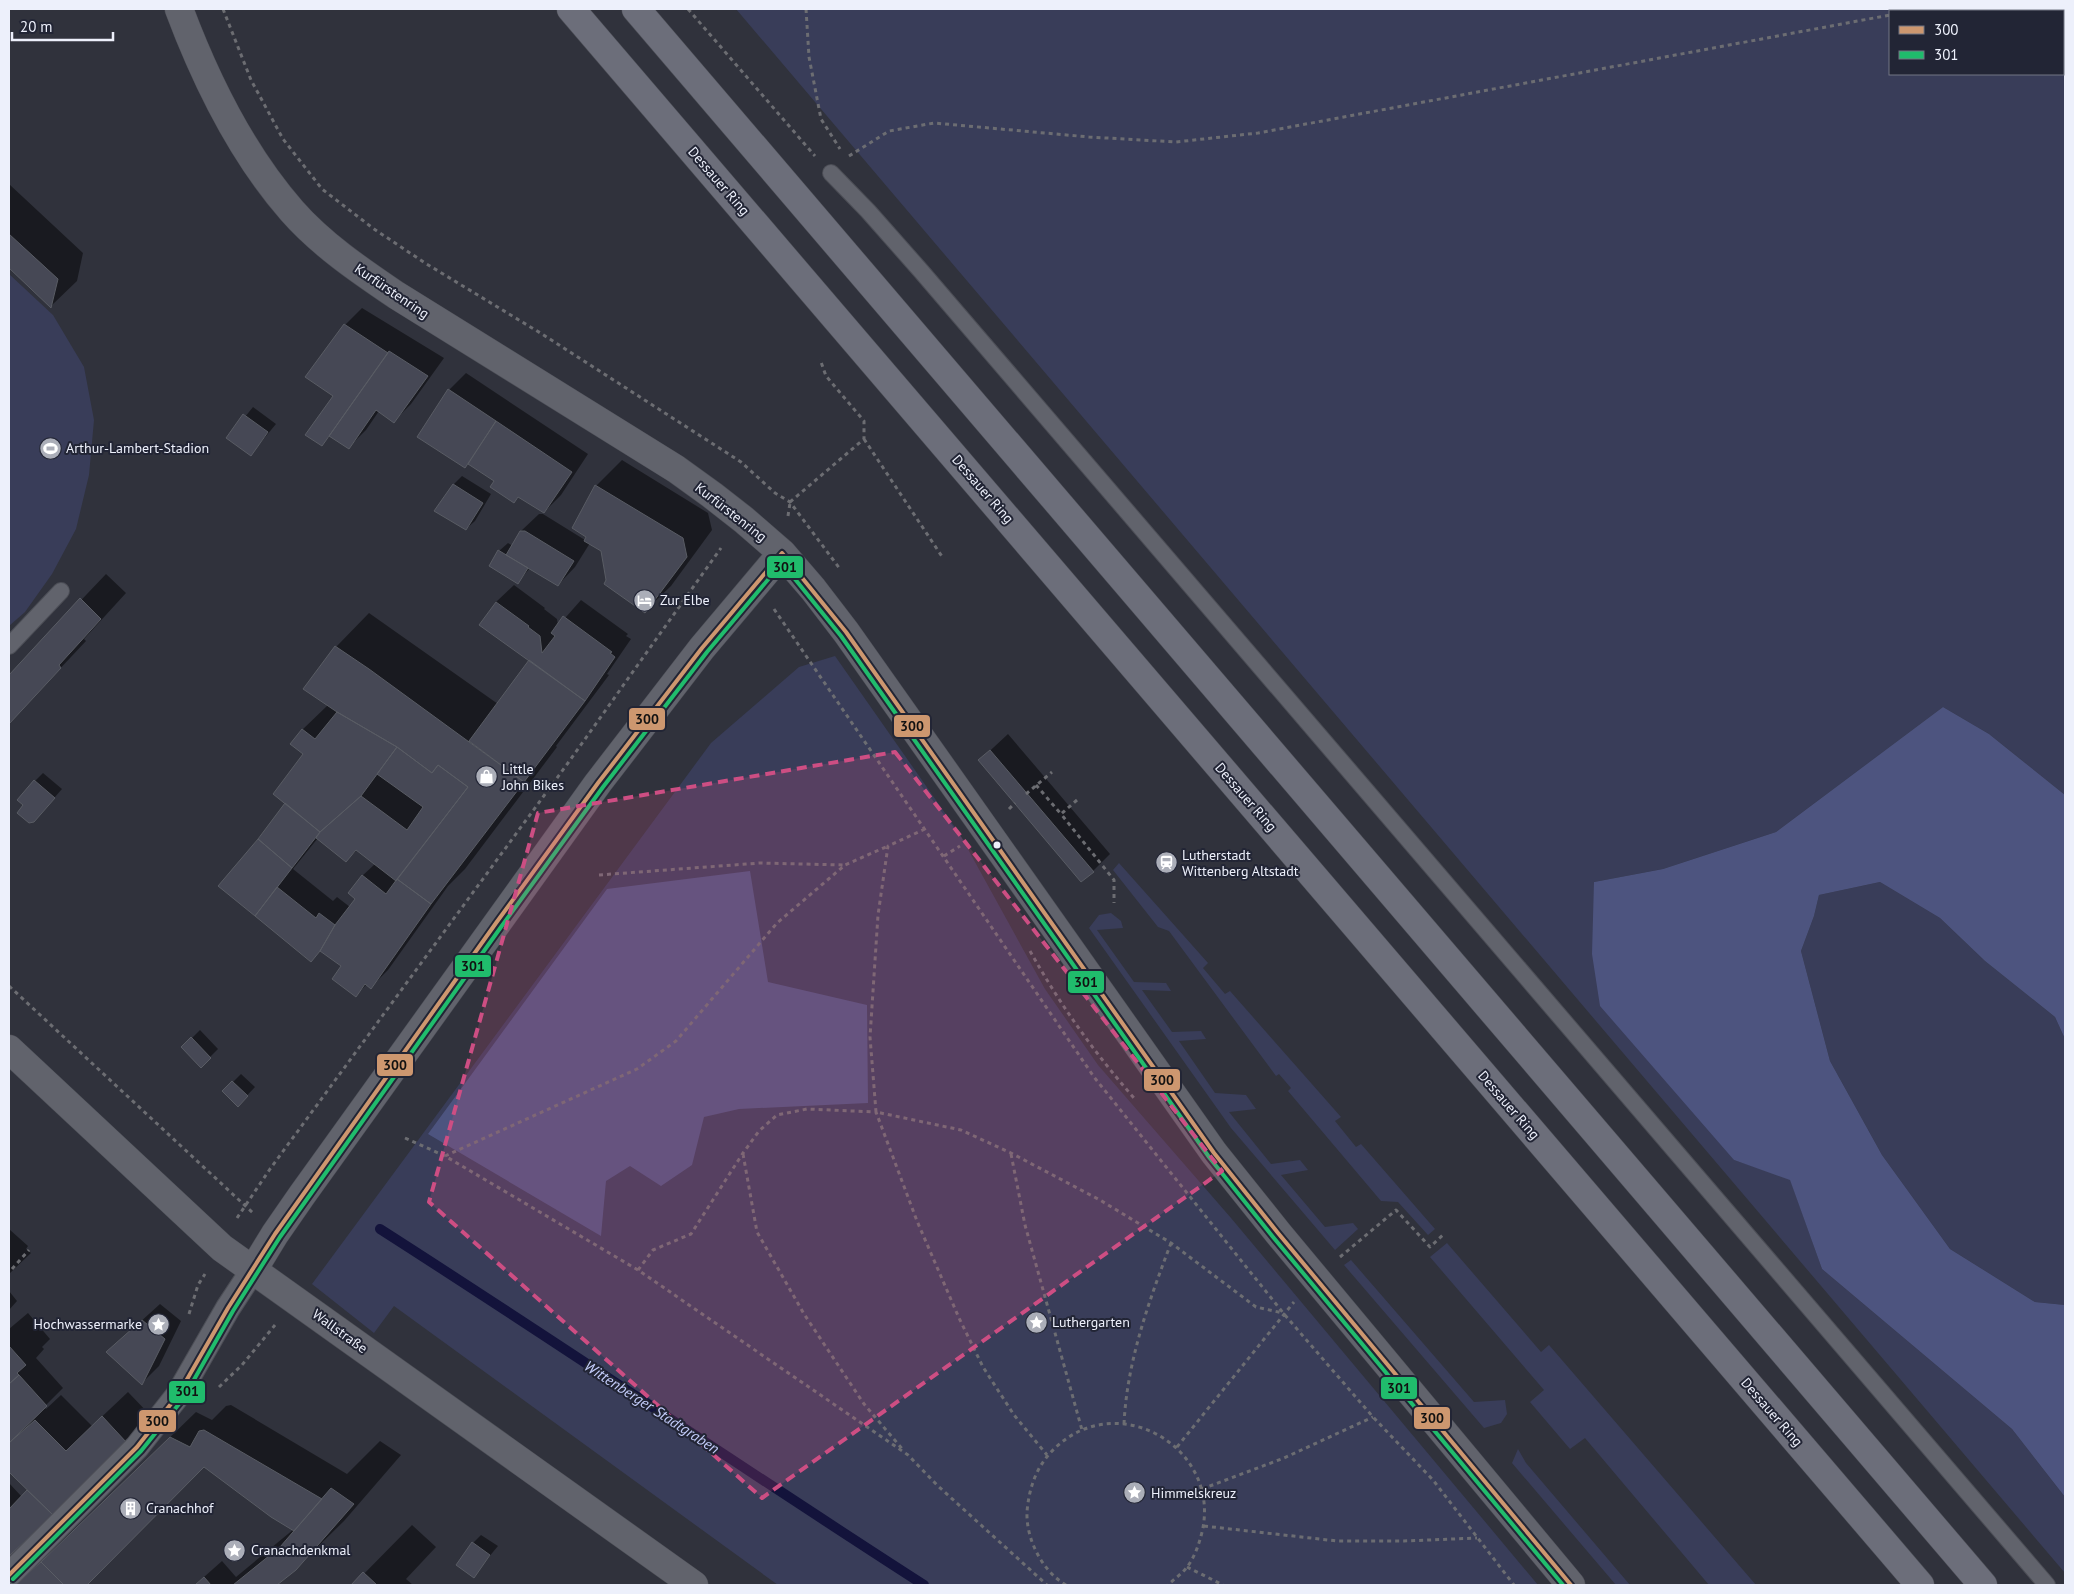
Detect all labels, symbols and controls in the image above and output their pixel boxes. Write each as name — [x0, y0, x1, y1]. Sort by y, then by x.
scale bar — [12, 10, 114, 42]
legend — [1889, 10, 2064, 75]
text: 20 m — [20, 17, 53, 36]
text: 300 — [1934, 20, 1959, 39]
text: 301 — [1934, 45, 1959, 64]
street label: Dessauer Ring — [684, 143, 754, 219]
street label: Kurfürstenring — [351, 259, 433, 323]
sports icon: Arthur-Lambert-Stadion — [38, 436, 62, 460]
place label: Arthur-Lambert-Stadion — [66, 439, 209, 457]
street label: Dessauer Ring — [948, 451, 1018, 527]
street label: Kurfürstenring — [692, 478, 770, 546]
line badge: 301 — [766, 555, 804, 579]
text: 301 — [773, 558, 797, 576]
hotel icon: Zur Elbe — [632, 588, 656, 612]
place label: Zur Elbe — [660, 591, 710, 609]
line badge: 300 — [628, 707, 666, 731]
text: 300 — [635, 710, 659, 728]
line badge: 300 — [893, 714, 931, 738]
text: 300 — [900, 717, 924, 735]
street label: Dessauer Ring — [1211, 759, 1281, 835]
place label: Little John Bikes — [501, 760, 564, 794]
shop icon: Little John Bikes — [474, 765, 498, 789]
unlabelled marker — [992, 840, 1002, 850]
place label: Lutherstadt Wittenberg Altstadt — [1182, 846, 1299, 880]
station icon: Lutherstadt Wittenberg Altstadt — [1154, 851, 1178, 875]
line badge: 301 — [454, 954, 492, 978]
text: 301 — [461, 957, 485, 975]
line badge: 301 — [1067, 970, 1105, 994]
text: 301 — [1074, 973, 1098, 991]
line badge: 300 — [376, 1053, 414, 1077]
text: 300 — [383, 1056, 407, 1074]
street label: Dessauer Ring — [1474, 1067, 1544, 1143]
line badge: 300 — [1143, 1068, 1181, 1092]
text: 300 — [1150, 1071, 1174, 1089]
street label: Wallstraße — [309, 1305, 371, 1357]
place icon: Luthergarten — [1024, 1310, 1048, 1334]
place icon: Hochwassermarke — [146, 1312, 170, 1336]
place label: Luthergarten — [1052, 1313, 1130, 1331]
place label: Hochwassermarke — [34, 1315, 142, 1333]
water label: Wittenberger Stadtgraben — [581, 1356, 723, 1458]
street label: Dessauer Ring — [1737, 1374, 1807, 1450]
line badge: 301 — [1380, 1376, 1418, 1400]
text: 301 — [1387, 1379, 1411, 1397]
line badge: 301 — [168, 1380, 206, 1404]
text: 301 — [175, 1382, 199, 1400]
line badge: 300 — [1413, 1406, 1451, 1430]
line badge: 300 — [138, 1409, 177, 1433]
text: 300 — [1420, 1409, 1444, 1427]
text: 300 — [145, 1412, 169, 1430]
place icon: Himmelskreuz — [1123, 1481, 1147, 1505]
place label: Himmelskreuz — [1151, 1484, 1236, 1502]
building icon: Cranachhof — [118, 1496, 142, 1520]
place label: Cranachhof — [146, 1499, 214, 1517]
place icon: Cranachdenkmal — [223, 1538, 247, 1562]
place label: Cranachdenkmal — [251, 1541, 350, 1559]

